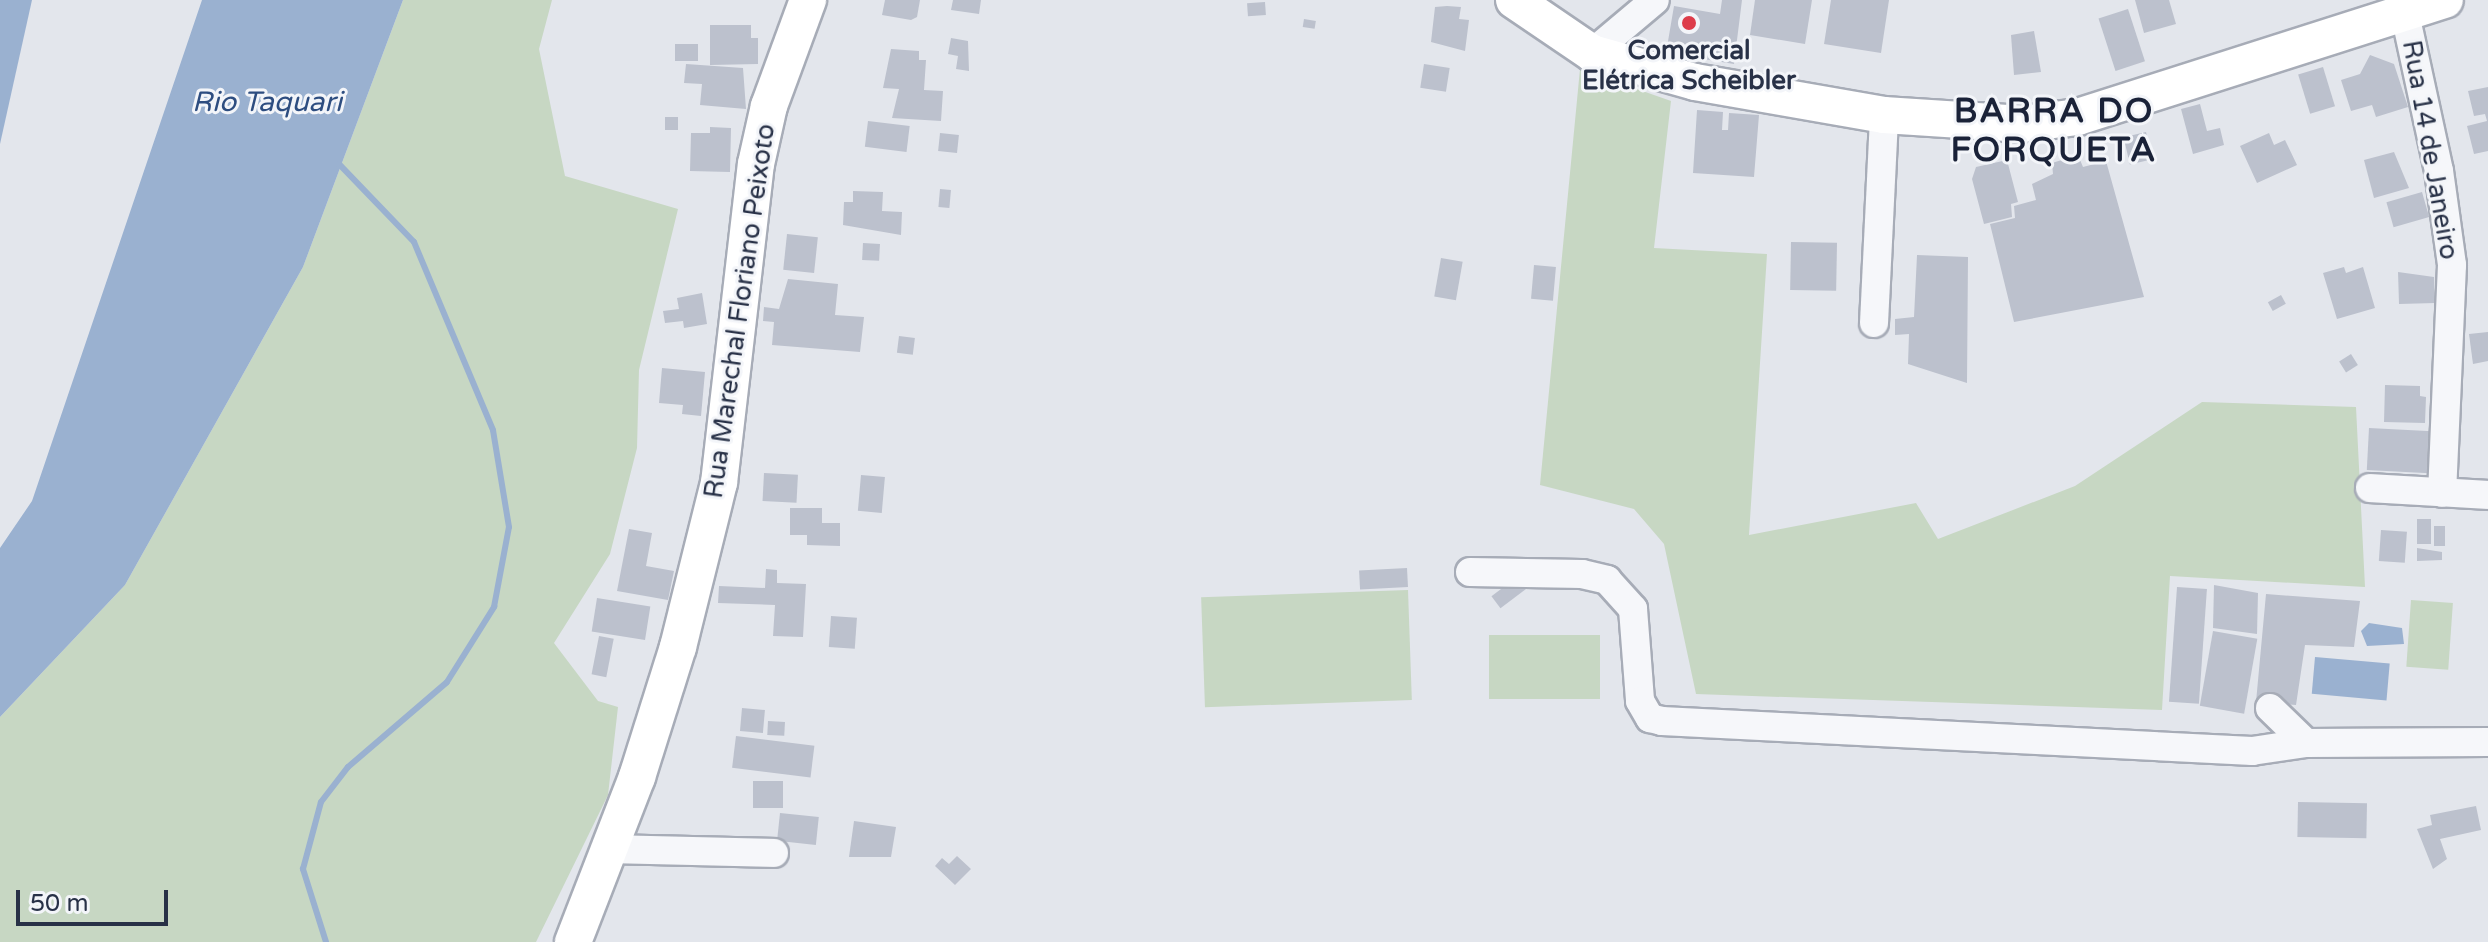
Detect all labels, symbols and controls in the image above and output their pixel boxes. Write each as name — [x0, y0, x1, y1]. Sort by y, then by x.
marker: Comercial Elétrica Scheibler — [1680, 14, 1698, 32]
place label: Comercial Elétrica Scheibler — [1582, 35, 1796, 96]
street label: Rua 14 de Janeiro — [2395, 38, 2465, 262]
water label: Rio Taquari — [192, 85, 342, 119]
district label: BARRA DO FORQUETA — [1951, 91, 2157, 170]
street label: Rua Marechal Floriano Peixoto — [698, 122, 782, 500]
scale bar — [20, 874, 172, 924]
text: 50 m — [30, 889, 88, 918]

